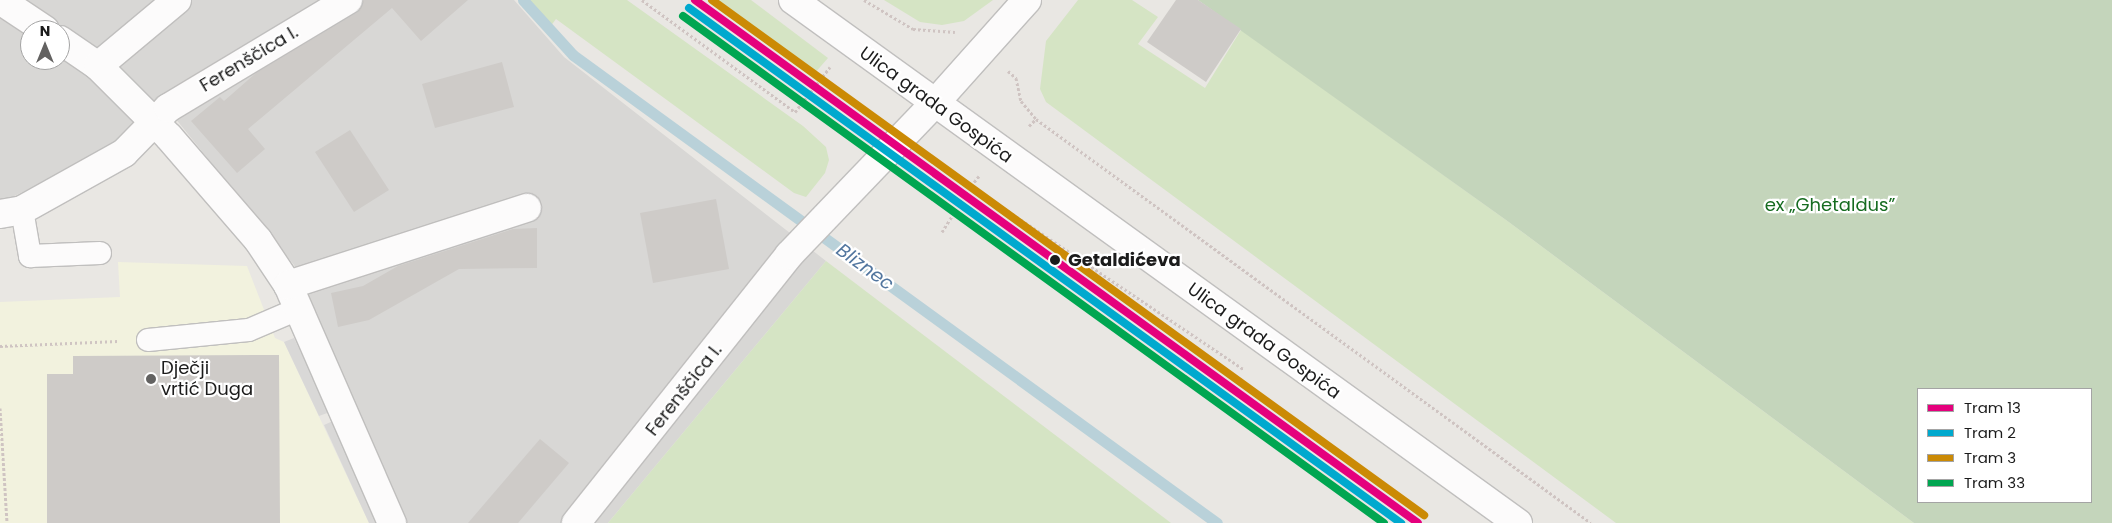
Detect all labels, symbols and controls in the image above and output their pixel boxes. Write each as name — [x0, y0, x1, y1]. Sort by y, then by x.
north arrow — [20, 20, 70, 70]
text: N — [40, 21, 50, 41]
street label: Ferenščica I. — [196, 21, 302, 97]
street label: Ulica grada Gospića — [855, 42, 1017, 168]
park label: ex „Ghetaldus” — [1765, 194, 1895, 216]
water label: Bliznec — [832, 239, 898, 295]
place label: Getaldićeva — [1068, 249, 1181, 271]
marker: Getaldićeva — [1046, 251, 1064, 269]
street label: Ulica grada Gospića — [1183, 278, 1345, 404]
street label: Ferenščica I. — [641, 340, 727, 440]
place label: Dječji vrtić Duga — [161, 358, 253, 400]
marker: Dječji vrtić Duga — [145, 373, 157, 385]
legend — [1917, 388, 2092, 503]
text: Tram 13 — [1964, 397, 2021, 418]
text: Tram 2 — [1964, 422, 2016, 443]
text: Tram 3 — [1964, 447, 2016, 468]
text: Tram 33 — [1964, 472, 2025, 493]

